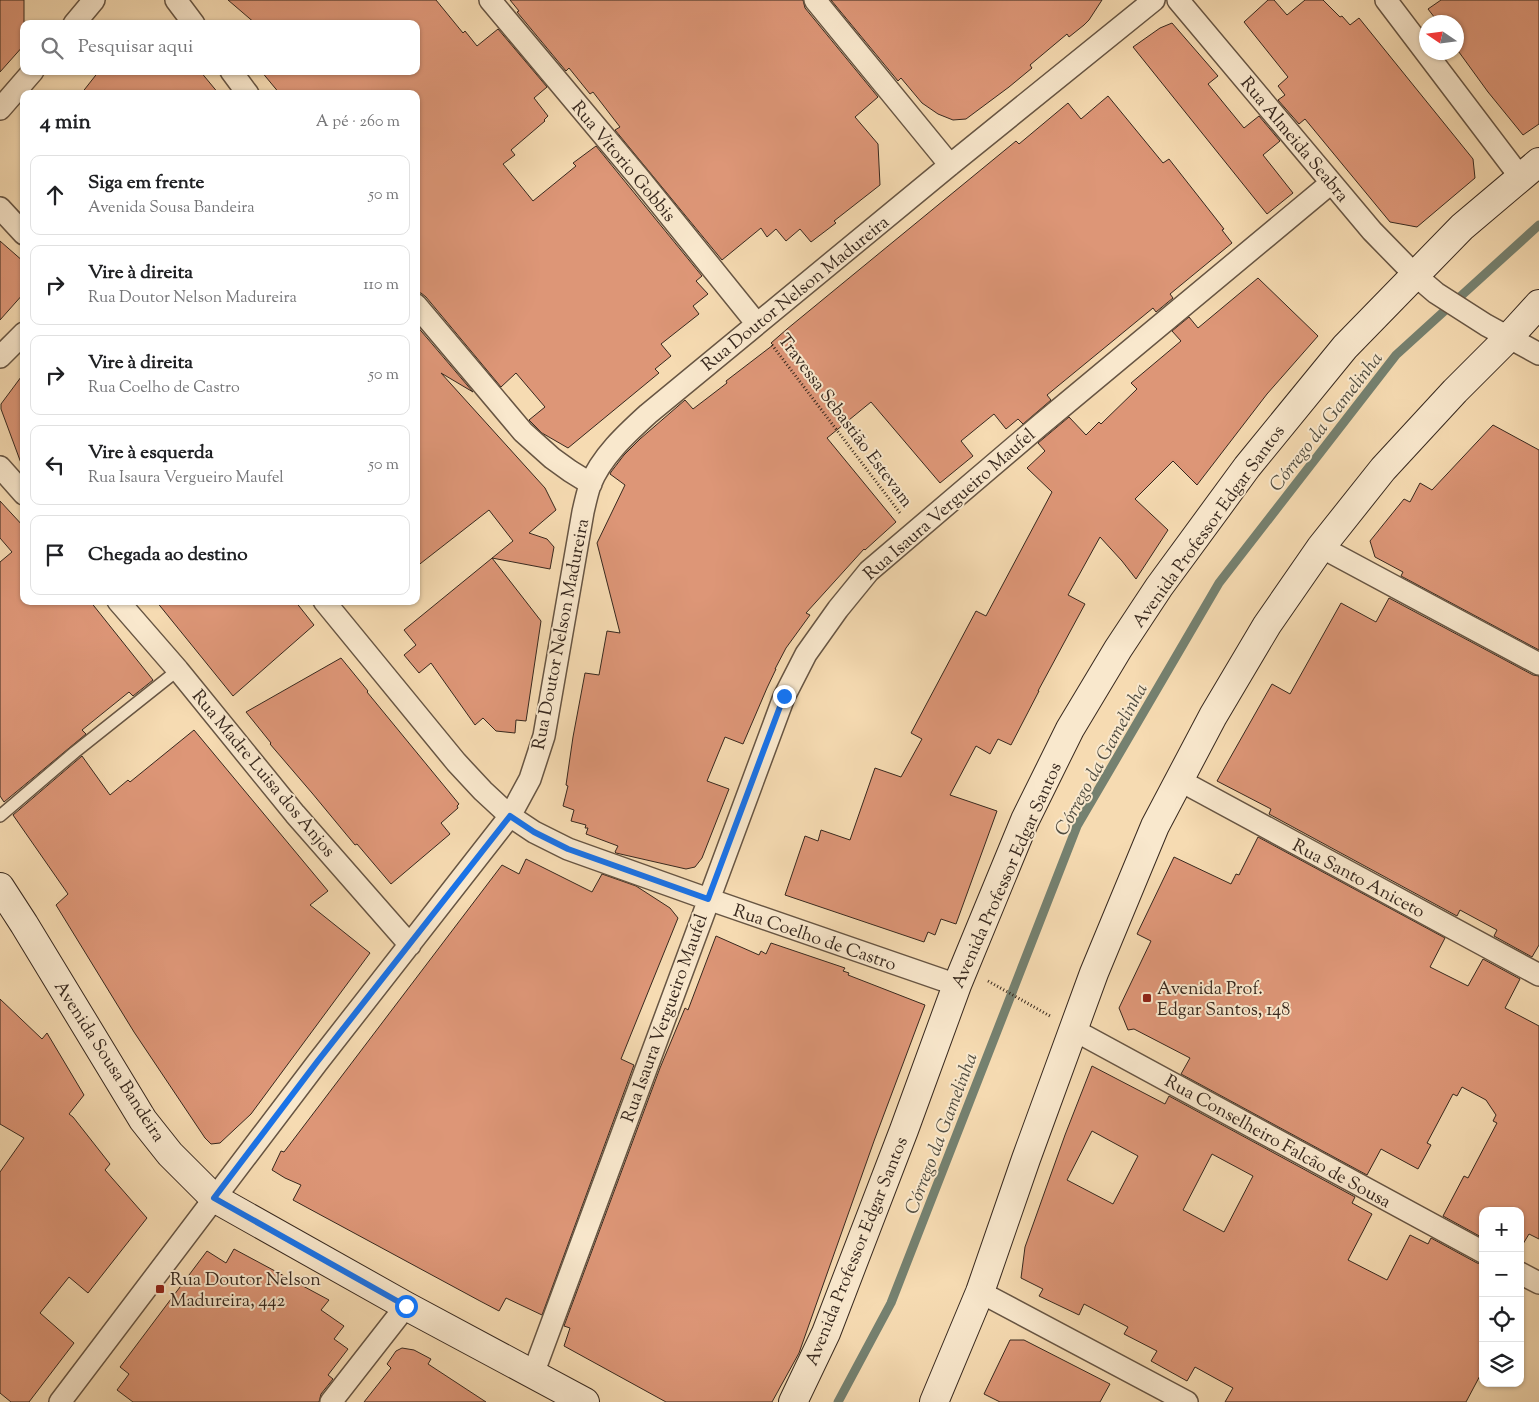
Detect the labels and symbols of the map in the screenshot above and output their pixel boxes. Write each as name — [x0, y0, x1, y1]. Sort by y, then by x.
north arrow — [1419, 15, 1464, 60]
street label: Rua Almeida Seabra — [1233, 72, 1354, 209]
street label: Rua Vitorio Gobbis — [564, 96, 681, 228]
street label: Rua Doutor Nelson Madureira — [697, 211, 896, 379]
street label: Travessa Sebastião Estevam — [770, 329, 918, 514]
water label: Córrego da Gamelinha — [1264, 347, 1390, 498]
street label: Avenida Professor Edgar Santos — [1127, 420, 1292, 634]
street label: Rua Isaura Vergueiro Maufel — [859, 423, 1042, 588]
street label: Rua Doutor Nelson Madureira — [527, 517, 597, 752]
water label: Córrego da Gamelinha — [1049, 679, 1155, 841]
street label: Rua Madre Luisa dos Anjos — [184, 685, 340, 864]
route end — [773, 685, 796, 708]
street label: Avenida Professor Edgar Santos — [946, 759, 1070, 993]
street label: Rua Santo Aniceto — [1287, 834, 1429, 926]
street label: Rua Coelho de Castro — [729, 899, 899, 979]
street label: Rua Isaura Vergueiro Maufel — [616, 911, 716, 1127]
street label: Avenida Sousa Bandeira — [46, 976, 170, 1148]
place label: Avenida Prof. Edgar Santos, 148 — [1157, 977, 1290, 1024]
marker: Avenida Prof. Edgar Santos, 148 — [1141, 992, 1153, 1004]
water label: Córrego da Gamelinha — [899, 1049, 986, 1218]
street label: Rua Conselheiro Falcão de Sousa — [1159, 1070, 1395, 1216]
street label: Avenida Professor Edgar Santos — [800, 1133, 916, 1370]
place label: Rua Doutor Nelson Madureira, 442 — [170, 1268, 321, 1315]
marker: Rua Doutor Nelson Madureira, 442 — [154, 1283, 166, 1295]
route start — [395, 1295, 418, 1318]

